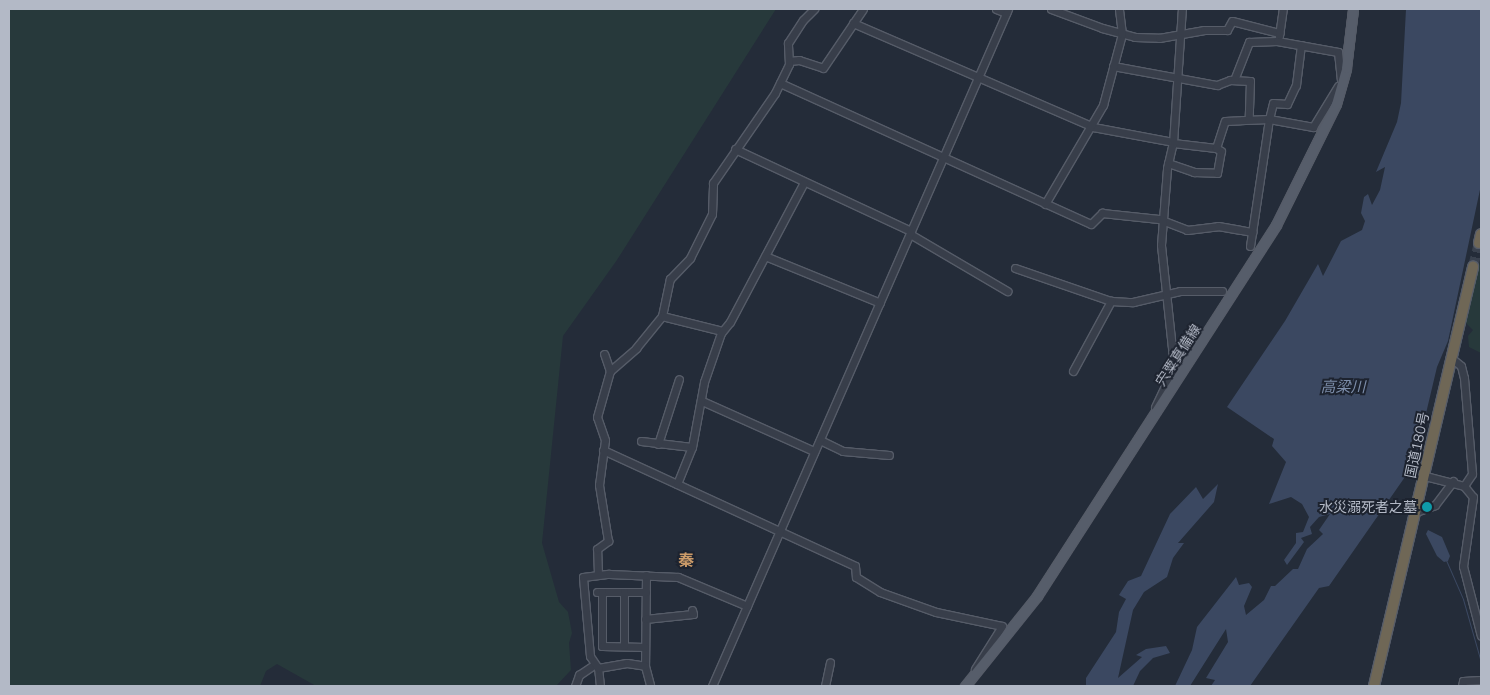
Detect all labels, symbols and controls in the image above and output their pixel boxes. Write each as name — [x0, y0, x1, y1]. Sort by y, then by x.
street label: 宍粟真備線 — [1152, 321, 1204, 389]
water label: 高梁川 — [1321, 378, 1365, 396]
street label: 国道180号 — [1402, 410, 1432, 480]
place label: 水災溺死者之墓 — [1319, 499, 1417, 515]
marker: 水災溺死者之墓 — [1421, 501, 1433, 513]
district label: 秦 — [678, 550, 694, 570]

